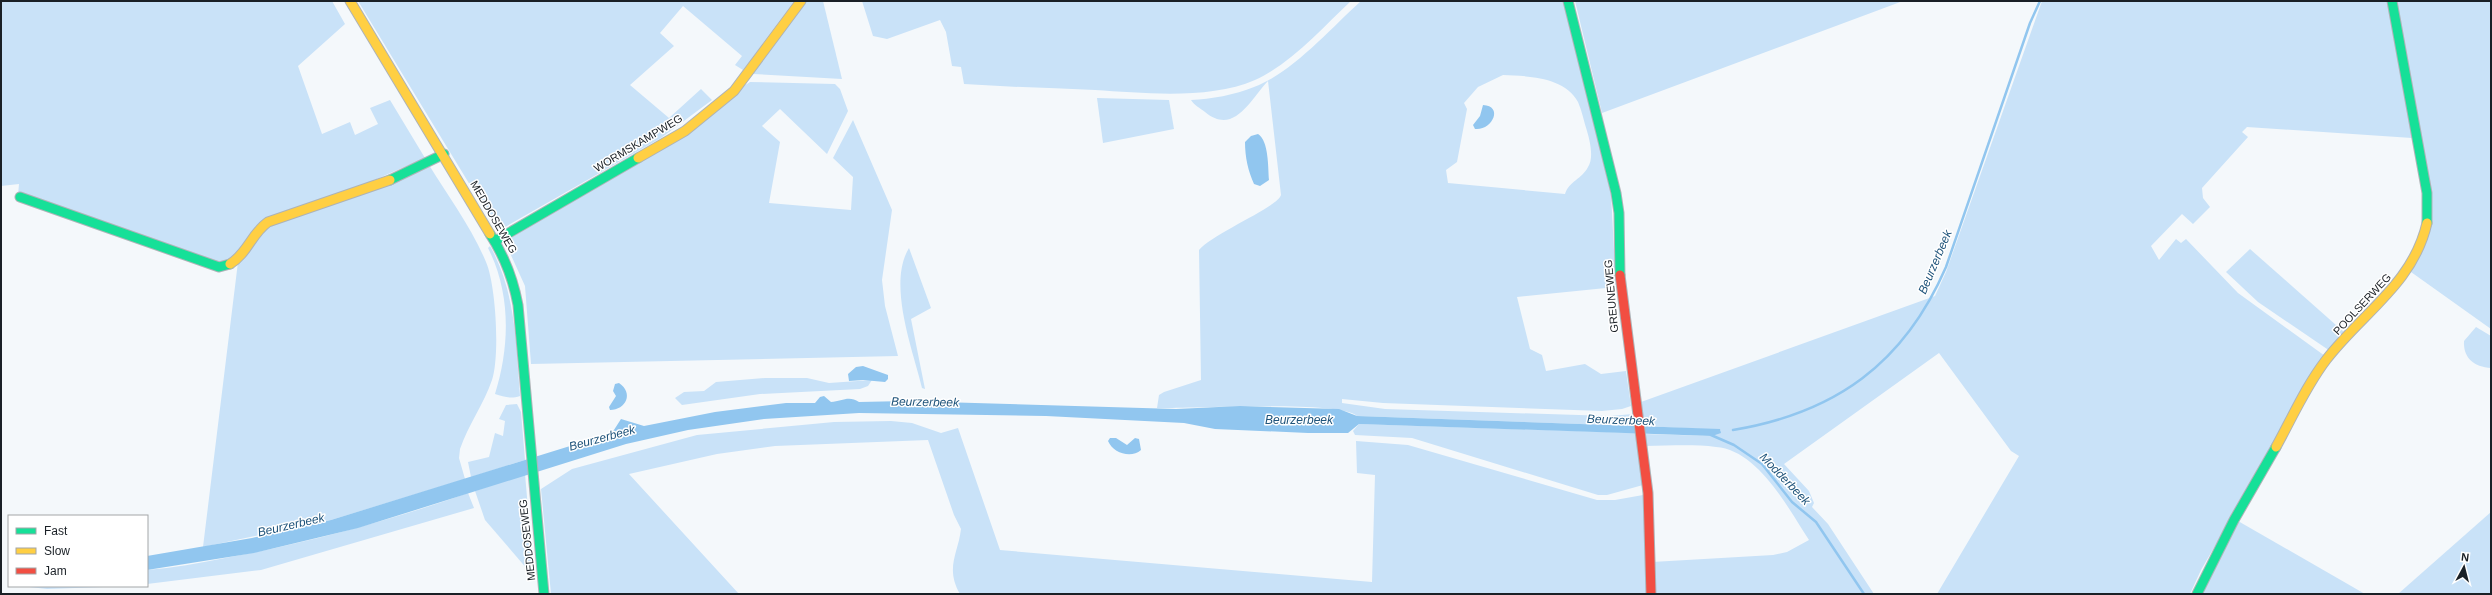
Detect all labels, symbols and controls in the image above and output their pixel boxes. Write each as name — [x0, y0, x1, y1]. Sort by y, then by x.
street label: WORMSKAMPWEG — [592, 112, 684, 174]
street label: MEDDOSEWEG — [468, 179, 520, 255]
water label: Beurzerbeek — [1915, 227, 1955, 296]
street label: GREUNEWEG — [1602, 259, 1620, 333]
street label: POOLSERWEG — [2331, 271, 2393, 337]
water label: Beurzerbeek — [891, 394, 960, 410]
water label: Beurzerbeek — [1587, 412, 1656, 428]
water label: Beurzerbeek — [1265, 413, 1334, 427]
water label: Beurzerbeek — [567, 422, 638, 454]
water label: Modderbeek — [1757, 450, 1814, 509]
street label: MEDDOSEWEG — [517, 499, 537, 581]
water label: Beurzerbeek — [256, 510, 327, 539]
legend — [8, 515, 148, 587]
text: Fast — [44, 524, 68, 538]
text: Slow — [44, 544, 70, 558]
north arrow — [2444, 547, 2484, 587]
text: N — [2461, 551, 2470, 564]
text: Jam — [44, 564, 67, 578]

